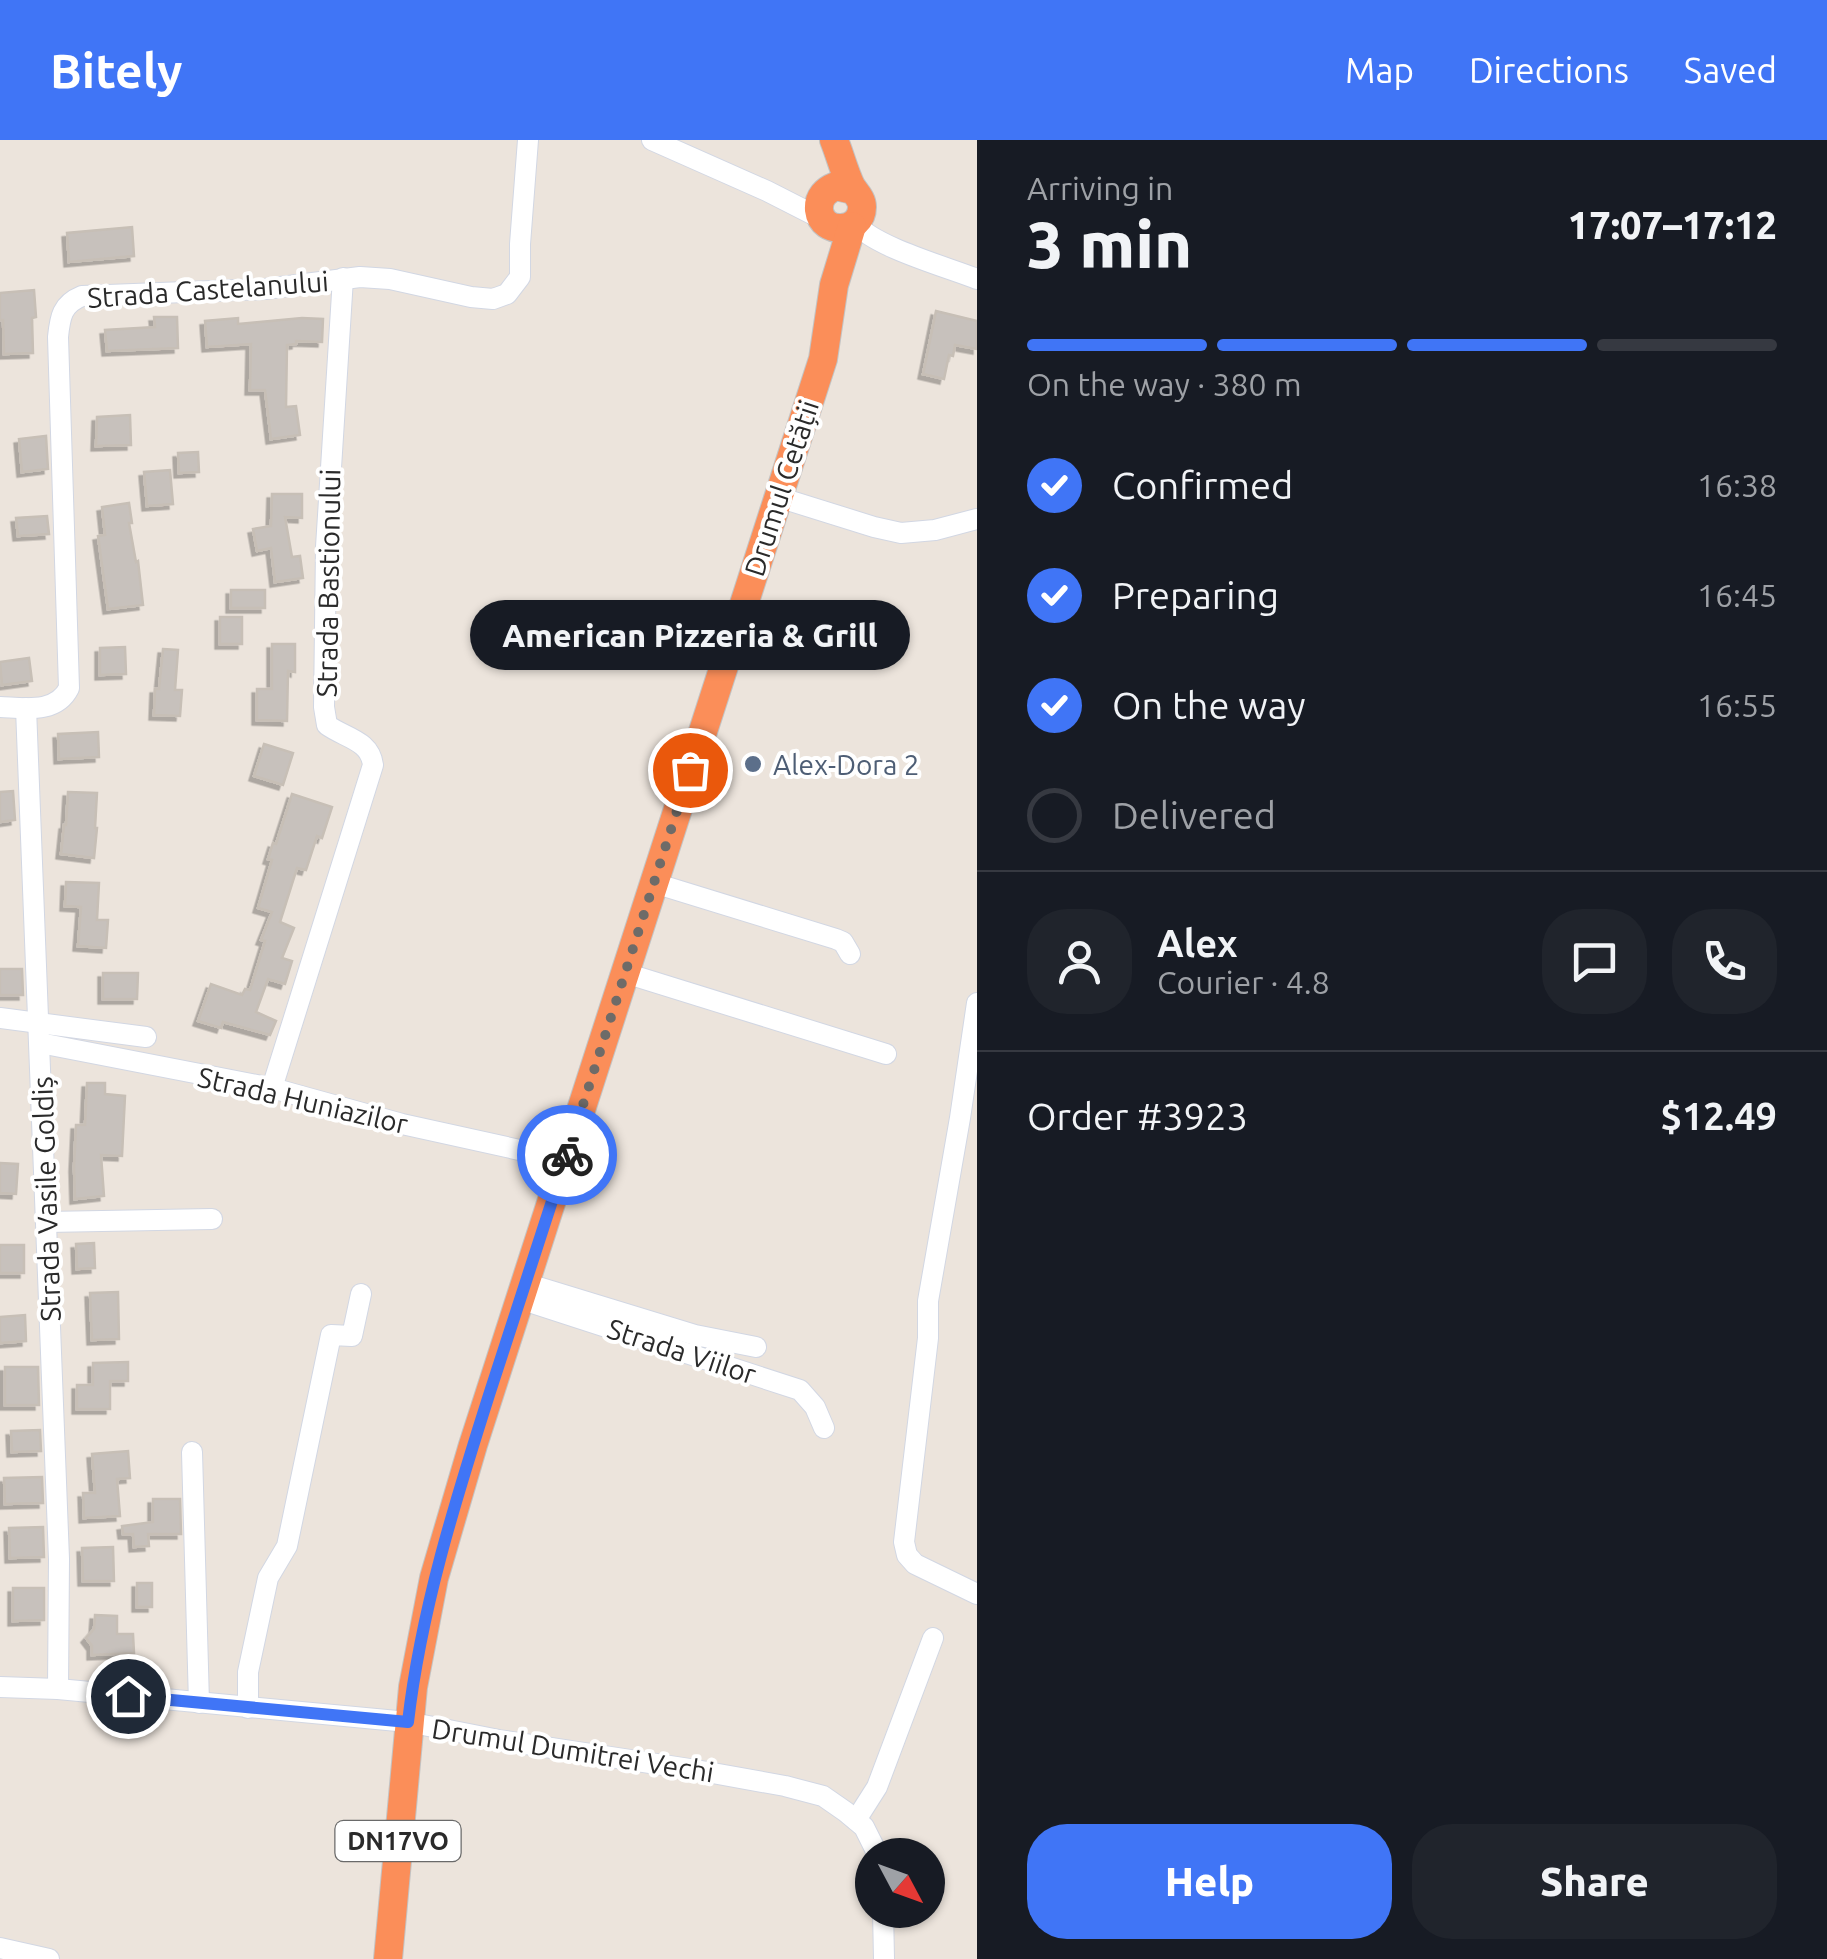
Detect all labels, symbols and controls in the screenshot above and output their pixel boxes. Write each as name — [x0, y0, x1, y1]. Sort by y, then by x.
text: Bitely — [50, 43, 182, 97]
text: Map — [1345, 50, 1414, 90]
text: Directions — [1469, 50, 1629, 90]
text: Saved — [1684, 50, 1777, 90]
text: Arriving in — [1027, 170, 1173, 206]
text: 17:07–17:12 — [1568, 204, 1777, 246]
text: 3 min — [1027, 207, 1192, 280]
street label: Strada Castelanului — [86, 265, 330, 313]
text: On the way · 380 m — [1027, 366, 1302, 402]
street label: Drumul Cetății — [738, 396, 824, 580]
icon: check — [1027, 458, 1082, 513]
text: Confirmed — [1112, 464, 1293, 506]
text: 16:38 — [1697, 467, 1777, 503]
street label: Strada Bastionului — [311, 469, 345, 697]
icon: check — [1027, 568, 1082, 623]
text: Preparing — [1112, 574, 1279, 616]
text: 16:45 — [1697, 577, 1777, 613]
callout: American Pizzeria & Grill — [470, 600, 910, 670]
text: American Pizzeria & Grill — [502, 617, 878, 653]
icon: check — [1027, 678, 1082, 733]
text: On the way — [1112, 684, 1305, 726]
text: 16:55 — [1697, 687, 1777, 723]
pin — [648, 728, 733, 813]
icon: bag — [663, 743, 718, 798]
place label: Alex-Dora 2 — [773, 749, 920, 780]
marker: Alex-Dora 2 — [742, 753, 764, 775]
text: Delivered — [1112, 794, 1276, 836]
button: person — [1027, 909, 1132, 1014]
button: chat — [1542, 909, 1647, 1014]
button: phone — [1672, 909, 1777, 1014]
text: Alex — [1157, 922, 1238, 964]
text: Courier · 4.8 — [1157, 964, 1330, 1000]
street label: Strada Huniazilor — [195, 1061, 411, 1139]
street label: Strada Vasile Goldiș — [26, 1076, 66, 1322]
text: Order #3923 — [1027, 1095, 1248, 1137]
text: $12.49 — [1660, 1095, 1777, 1137]
courier — [517, 1105, 617, 1205]
icon: bike — [540, 1128, 595, 1183]
street label: Strada Viilor — [604, 1312, 761, 1390]
pin — [86, 1654, 171, 1739]
icon: home — [101, 1669, 156, 1724]
street label: Drumul Dumitrei Vechi — [430, 1712, 716, 1788]
road number: DN17VO — [336, 1821, 460, 1861]
button: Help — [1027, 1824, 1392, 1939]
button: Share — [1412, 1824, 1777, 1939]
north arrow — [855, 1838, 945, 1928]
map controls — [855, 1838, 945, 1928]

